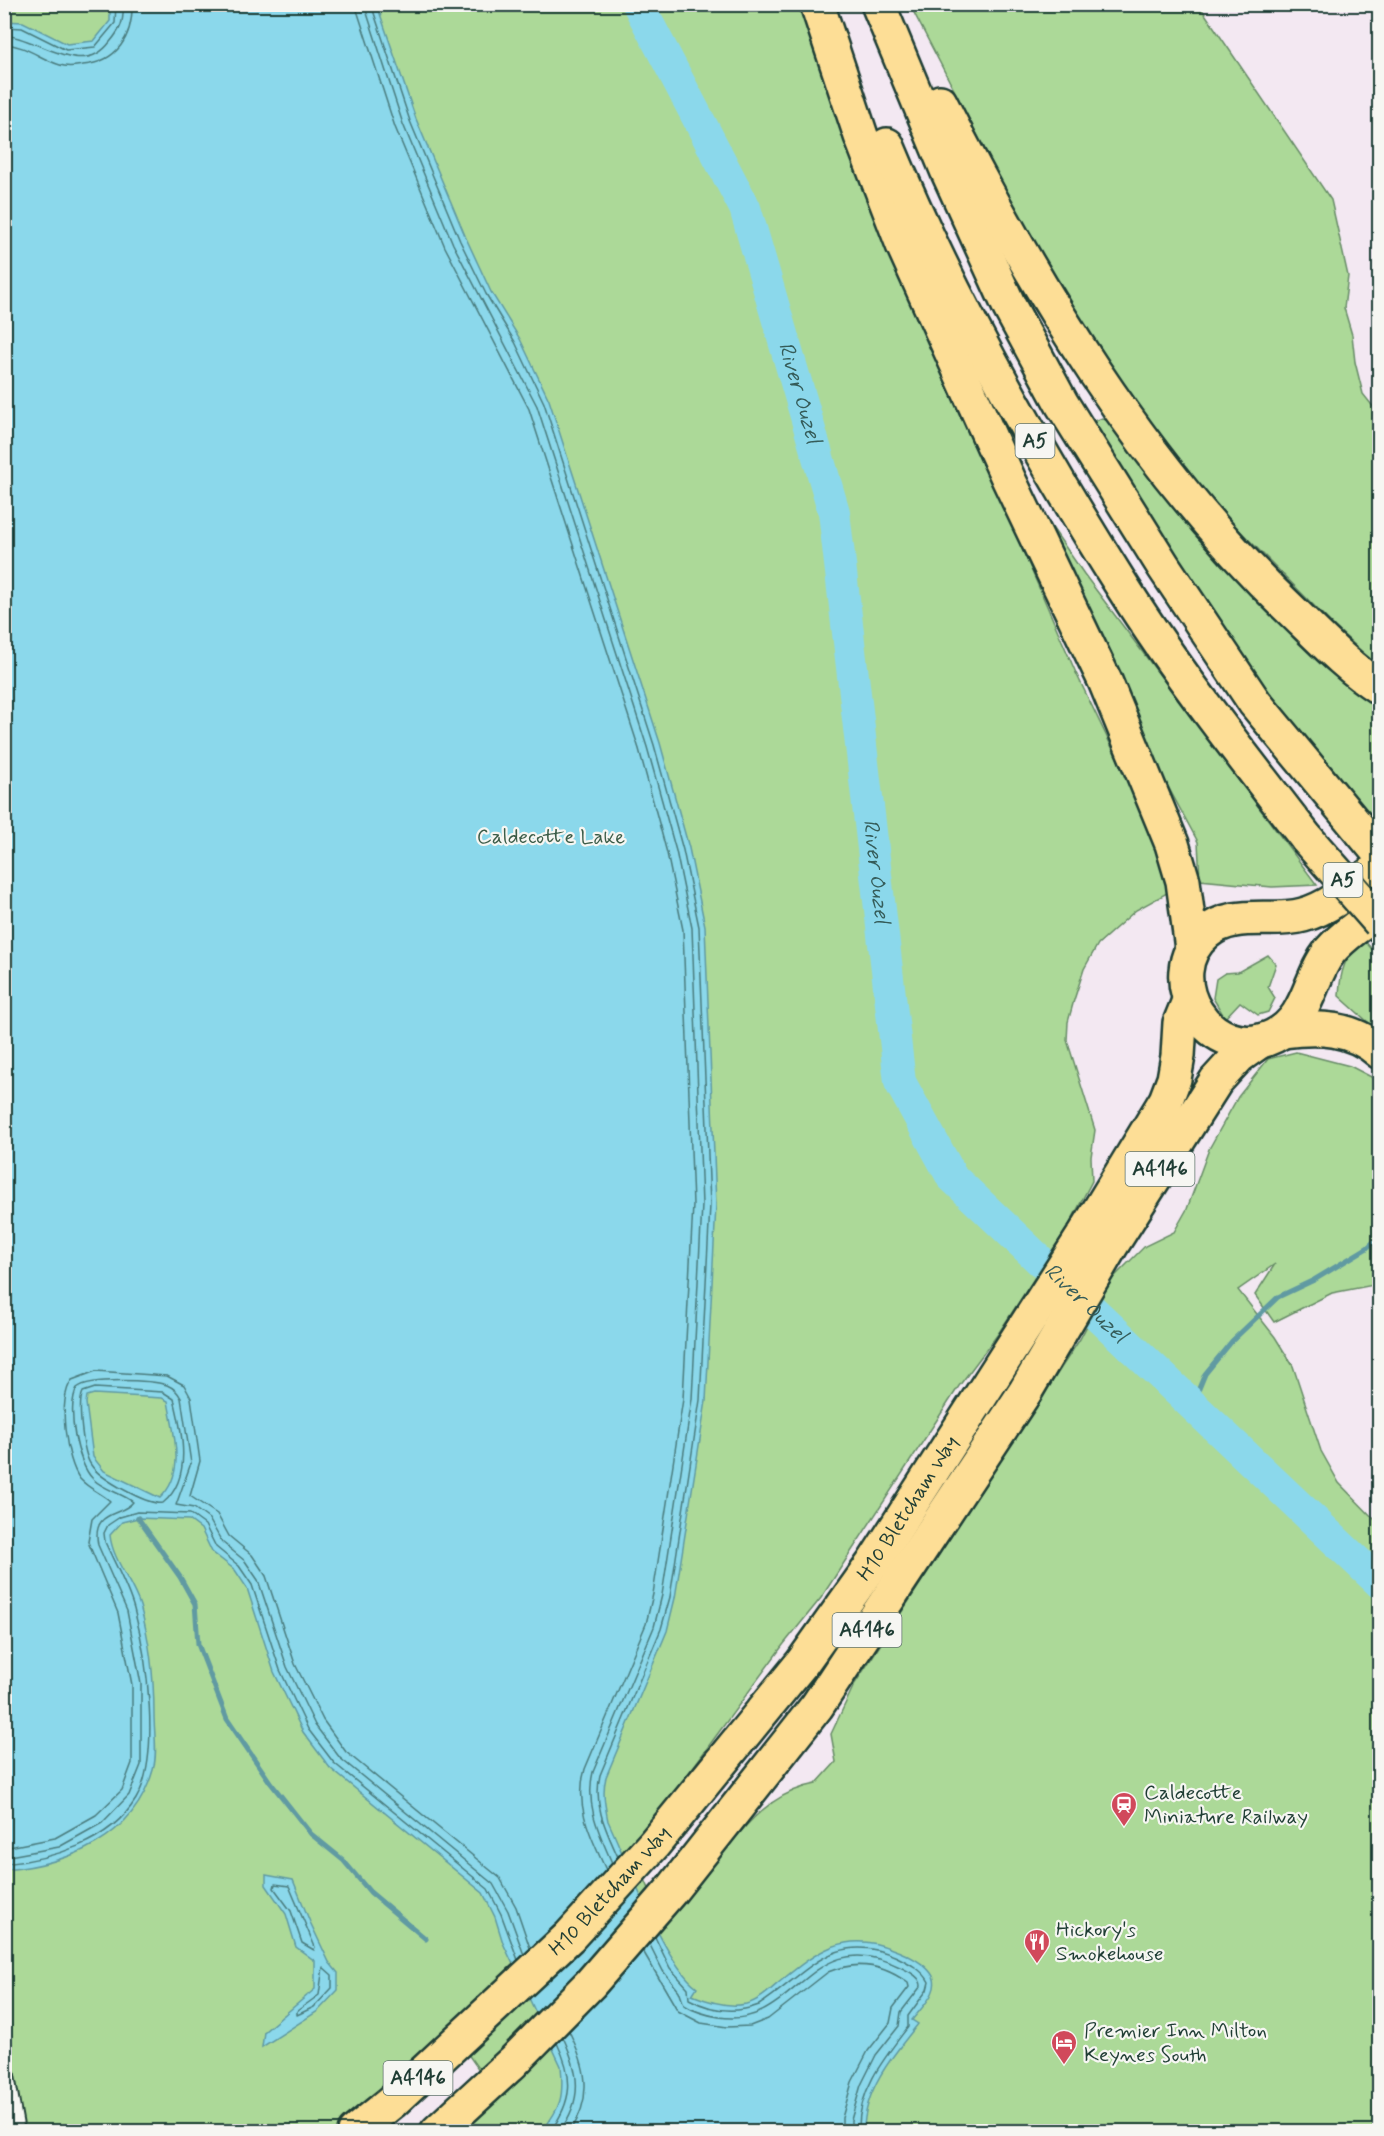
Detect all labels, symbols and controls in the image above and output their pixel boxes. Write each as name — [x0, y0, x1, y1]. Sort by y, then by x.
water label: River Ouzel — [771, 339, 828, 448]
road number: A5 — [1016, 424, 1054, 458]
water label: River Ouzel — [856, 818, 896, 927]
park label: Caldecotte Lake — [477, 823, 625, 851]
road number: A5 — [1324, 863, 1362, 897]
road number: A4146 — [1126, 1152, 1194, 1186]
water label: River Ouzel — [1038, 1257, 1134, 1351]
street label: H10 Bletcham Way — [851, 1430, 966, 1587]
road number: A4146 — [832, 1613, 902, 1647]
place label: Caldecotte Miniature Railway — [1144, 1779, 1308, 1831]
station icon: Caldecotte Miniature Railway — [1109, 1790, 1139, 1828]
street label: H10 Bletcham Way — [543, 1820, 677, 1963]
place label: Hickory's Smokehouse — [1056, 1916, 1164, 1968]
restaurant icon: Hickory's Smokehouse — [1022, 1927, 1052, 1965]
place label: Premier Inn Milton Keynes South — [1084, 2017, 1267, 2069]
hotel icon: Premier Inn Milton Keynes South — [1049, 2028, 1079, 2066]
road number: A4146 — [384, 2061, 452, 2095]

